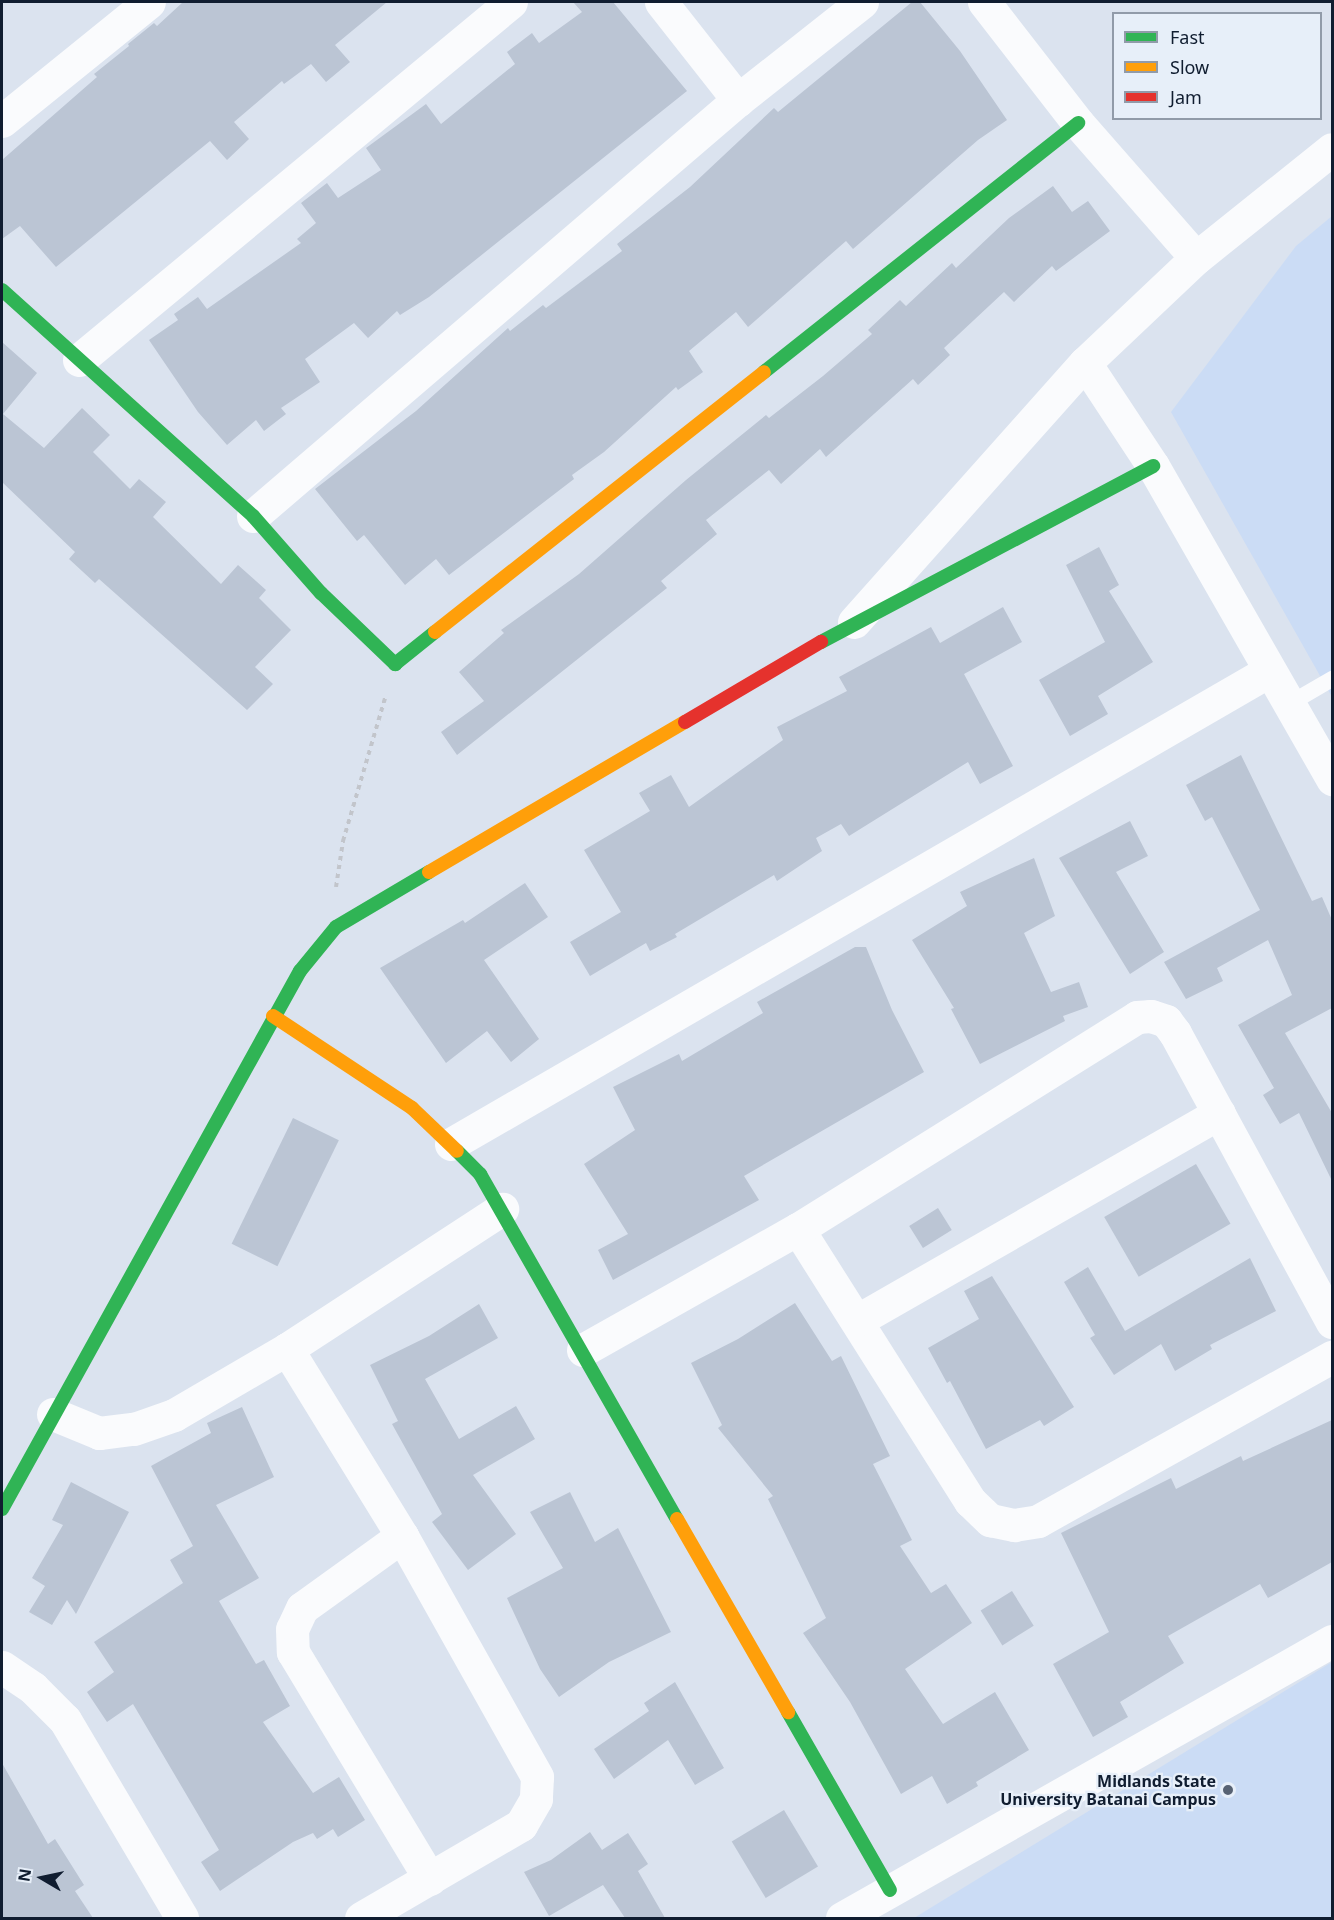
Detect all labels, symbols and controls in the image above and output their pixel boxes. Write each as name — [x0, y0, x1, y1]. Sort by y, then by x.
legend — [1112, 12, 1322, 120]
text: Fast — [1170, 25, 1205, 49]
text: Slow — [1170, 55, 1209, 79]
text: Jam — [1170, 85, 1202, 109]
place label: Midlands State University Batanai Campus — [1000, 1771, 1216, 1809]
marker: Midlands State University Batanai Campus — [1221, 1783, 1235, 1797]
north arrow — [12, 1848, 72, 1908]
text: N — [12, 1867, 36, 1883]

